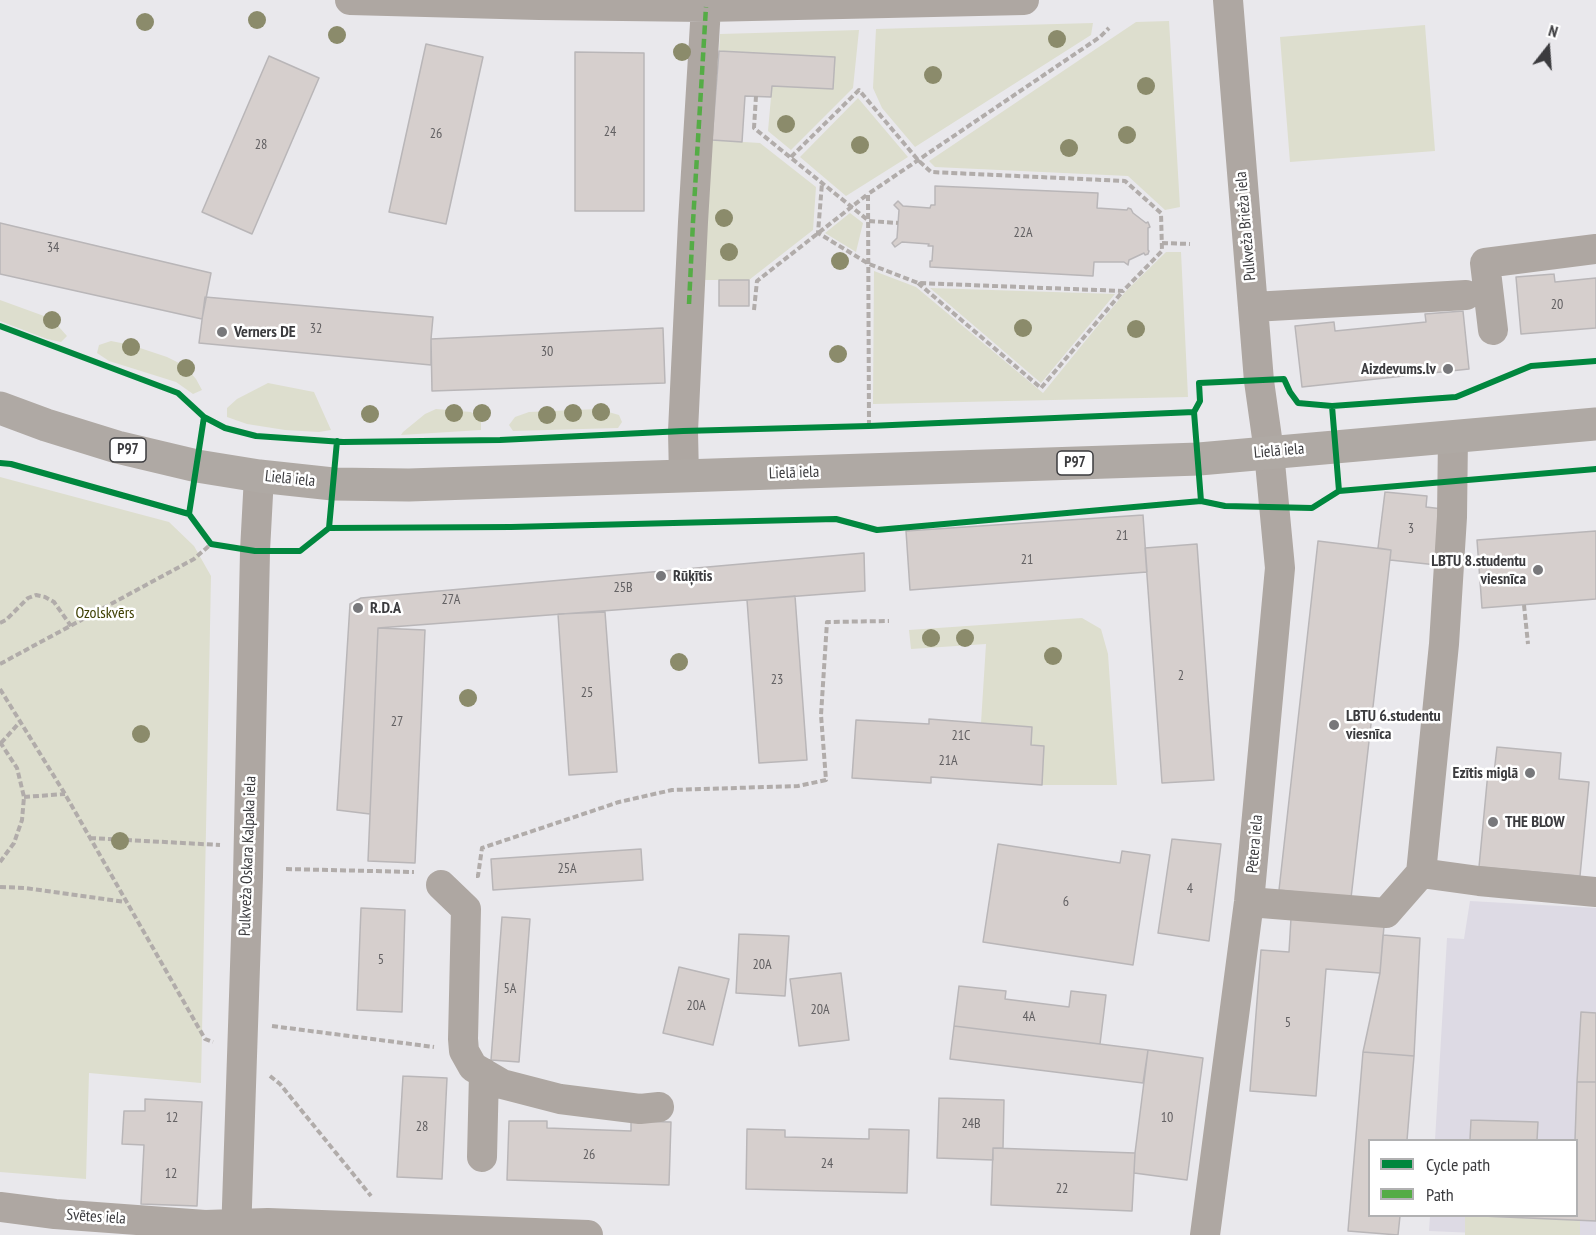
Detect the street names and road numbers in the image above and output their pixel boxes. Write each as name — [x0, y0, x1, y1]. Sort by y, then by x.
street label: Pulkveža Brieža iela — [1232, 171, 1260, 281]
road number: P97 — [110, 438, 146, 462]
street label: Lielā iela — [1253, 439, 1305, 463]
road number: P97 — [1057, 451, 1093, 475]
street label: Lielā iela — [768, 463, 820, 483]
street label: Lielā iela — [264, 467, 316, 491]
street label: Pulkveža Oskara Kalpaka iela — [236, 776, 260, 936]
street label: Pētera iela — [1243, 814, 1267, 874]
street label: Svētes iela — [66, 1205, 126, 1229]

